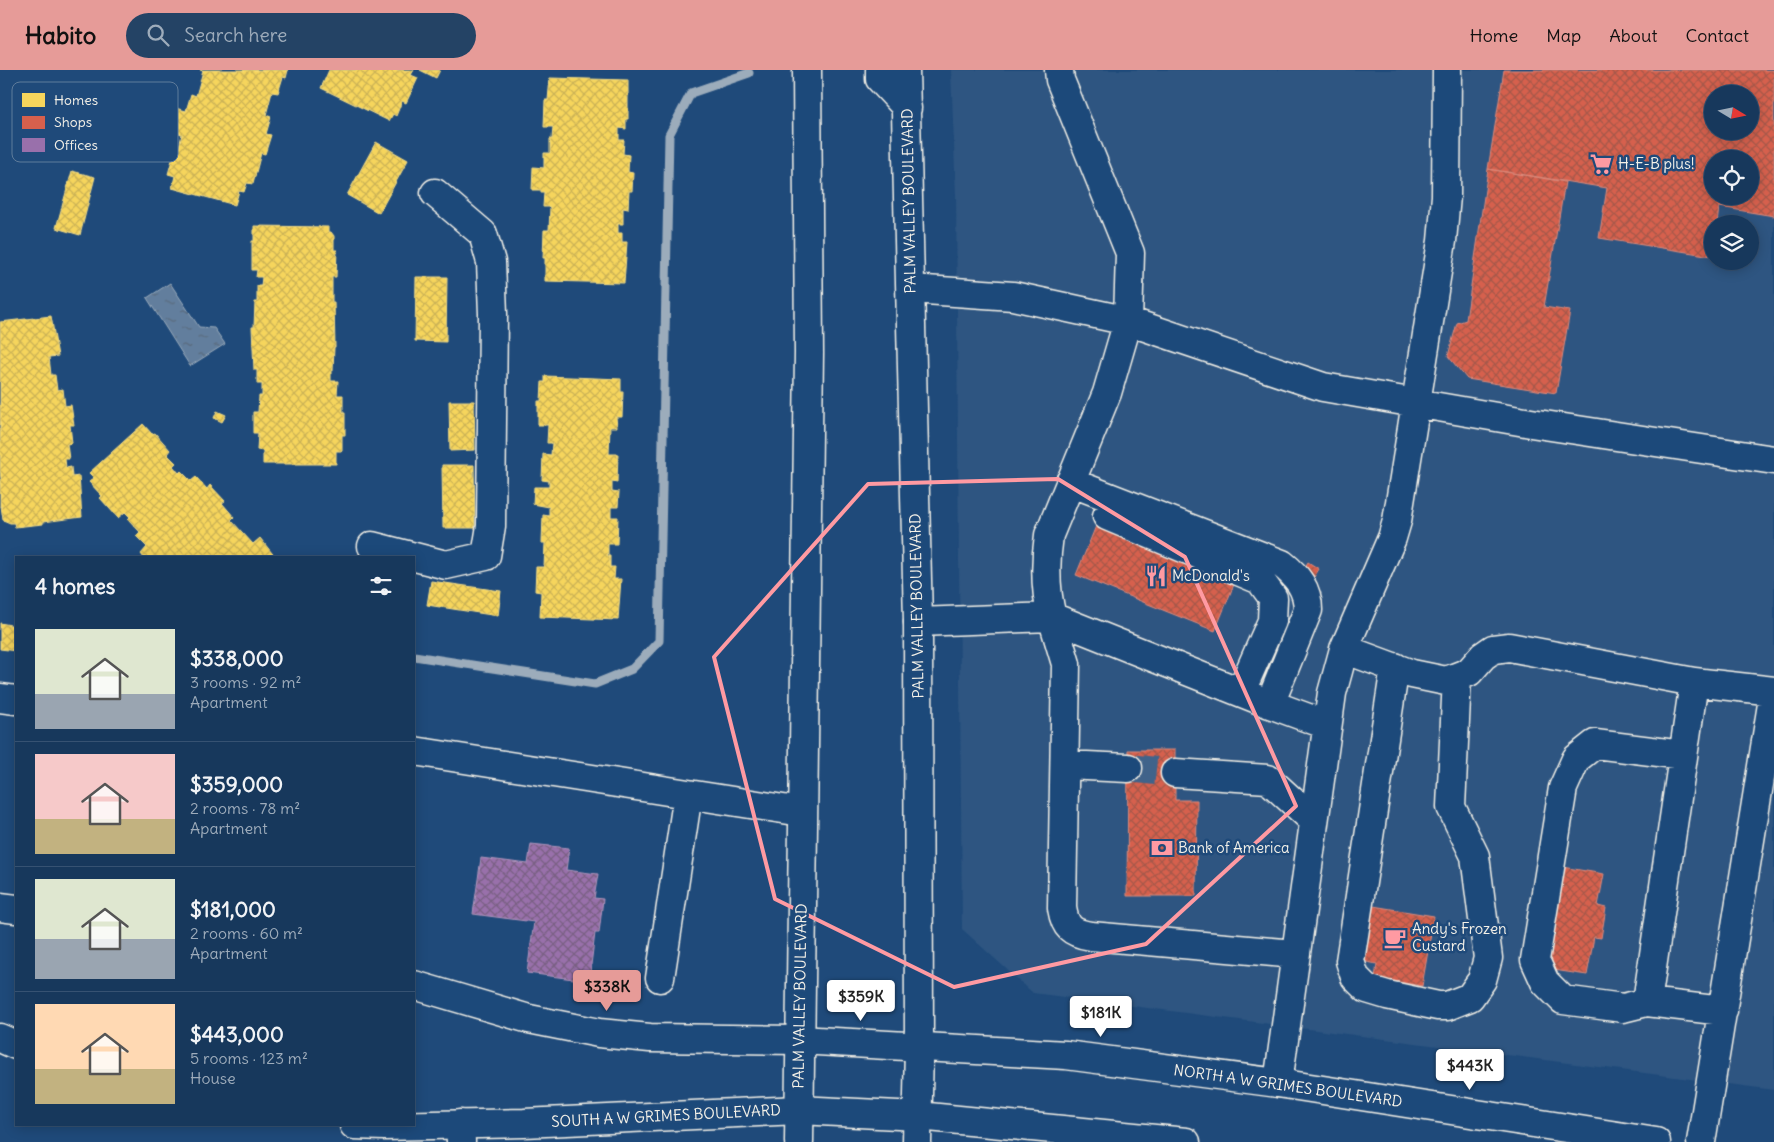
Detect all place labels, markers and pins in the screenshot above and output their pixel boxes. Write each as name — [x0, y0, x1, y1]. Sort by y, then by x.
supermarket icon: H-E-B plus! — [1588, 151, 1614, 177]
place label: H-E-B plus! — [1618, 154, 1695, 173]
restaurant icon: McDonald's — [1143, 563, 1169, 589]
place label: McDonald's — [1172, 566, 1250, 585]
bank icon: Bank of America — [1149, 835, 1175, 861]
place label: Bank of America — [1178, 838, 1290, 857]
place label: Andy's Frozen Custard — [1412, 919, 1507, 955]
cafe icon: Andy's Frozen Custard — [1382, 925, 1408, 951]
pin: $338K — [572, 970, 642, 1012]
pin: $359K — [826, 980, 896, 1022]
pin: $181K — [1066, 996, 1136, 1038]
pin: $443K — [1435, 1048, 1505, 1091]

